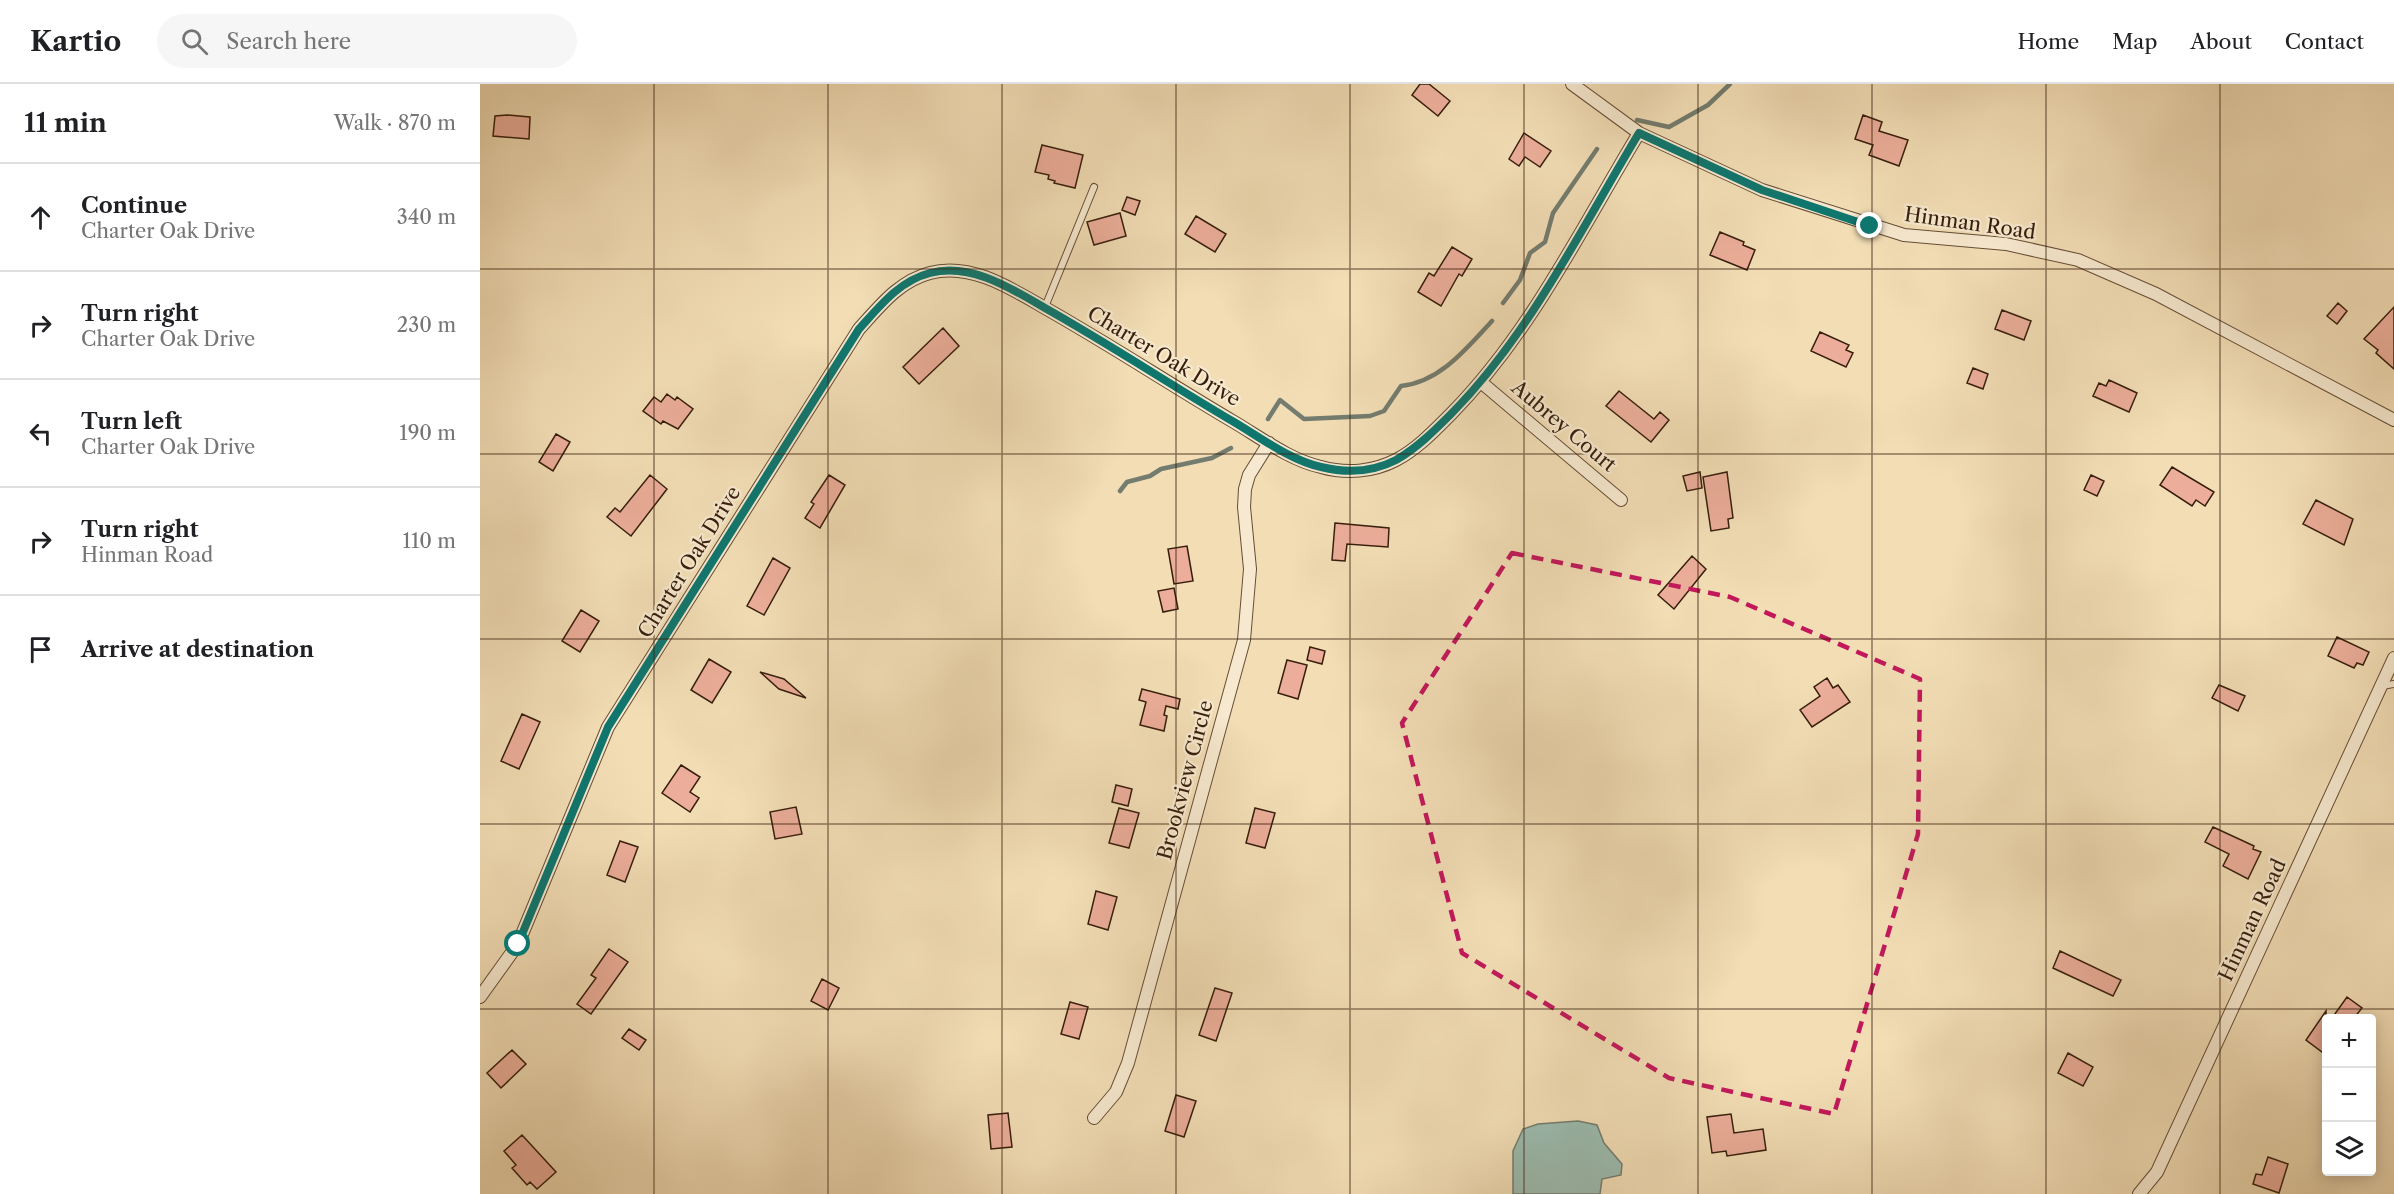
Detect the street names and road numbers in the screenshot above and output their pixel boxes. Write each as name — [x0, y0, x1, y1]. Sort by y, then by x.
street label: Hinman Road — [1903, 202, 2037, 244]
street label: Charter Oak Drive — [1083, 301, 1245, 411]
street label: Aubrey Court — [1506, 375, 1621, 477]
street label: Charter Oak Drive — [633, 482, 745, 642]
street label: Brookview Circle — [1152, 698, 1218, 862]
street label: Hinman Road — [2213, 855, 2291, 985]

